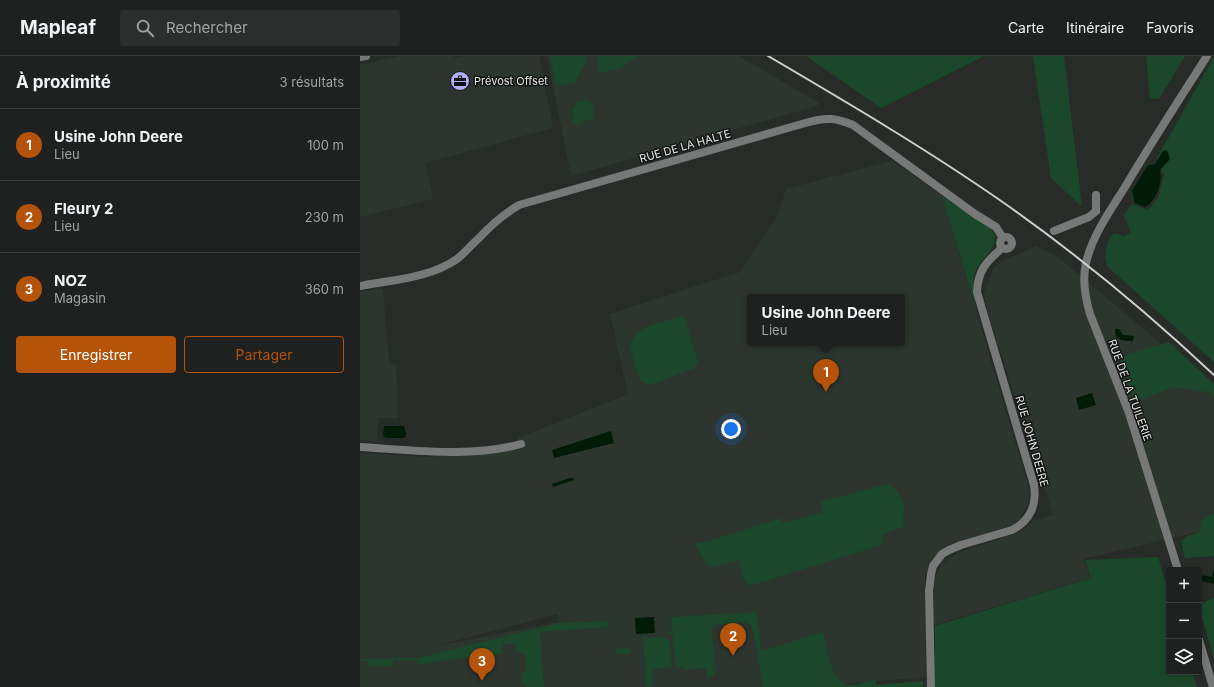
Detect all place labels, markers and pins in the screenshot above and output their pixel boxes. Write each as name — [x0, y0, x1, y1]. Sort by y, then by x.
office icon: Prévost Offset — [449, 70, 471, 92]
place label: Prévost Offset — [474, 74, 548, 88]
pin: 1 — [813, 359, 839, 392]
pin: 2 — [720, 623, 746, 656]
pin: 3 — [469, 648, 495, 681]

